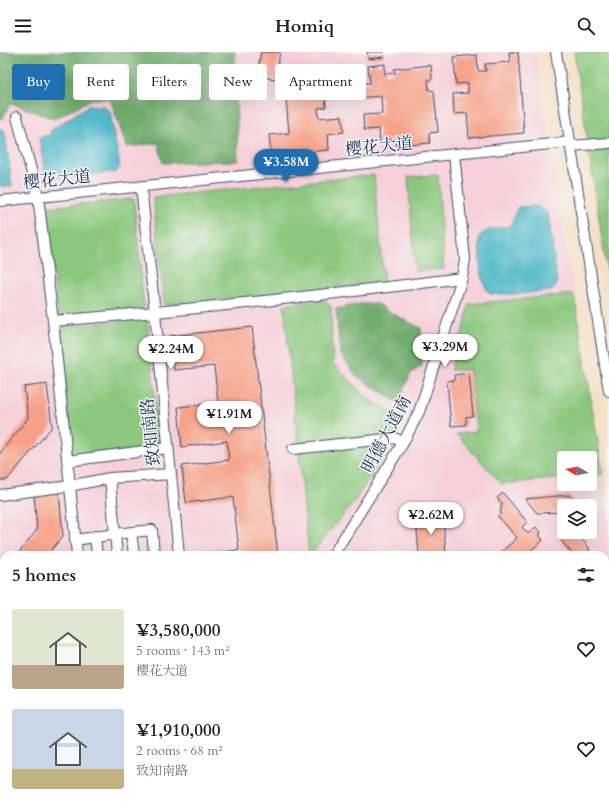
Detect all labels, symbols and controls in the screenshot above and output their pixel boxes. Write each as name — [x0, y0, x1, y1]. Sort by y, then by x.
text: Homiq — [275, 14, 334, 39]
icon: menu — [12, 15, 34, 37]
icon: search — [575, 15, 597, 37]
chip: Buy — [12, 64, 65, 100]
chip: Rent — [73, 64, 129, 100]
chip: Filters — [137, 64, 201, 100]
chip: New — [209, 64, 267, 100]
chip: Apartment — [275, 64, 366, 100]
street label: 樱花大道 — [344, 132, 414, 161]
pin: ¥3.58M — [253, 149, 319, 183]
text: ¥3.58M — [263, 153, 309, 171]
street label: 樱花大道 — [22, 165, 92, 194]
pin: ¥3.29M — [412, 334, 478, 368]
pin: ¥2.24M — [138, 336, 204, 370]
text: ¥3.29M — [422, 338, 468, 356]
text: ¥2.24M — [148, 340, 194, 358]
street label: 明德大道南 — [356, 391, 417, 477]
street label: 致知南路 — [136, 397, 165, 467]
pin: ¥1.91M — [196, 401, 262, 435]
text: ¥1.91M — [206, 405, 252, 423]
north arrow — [557, 451, 597, 491]
map controls — [557, 451, 597, 539]
button: layers — [557, 499, 597, 539]
pin: ¥2.62M — [398, 502, 464, 536]
text: ¥2.62M — [408, 506, 454, 524]
text: 5 homes — [12, 564, 76, 587]
icon: filters — [575, 564, 597, 586]
text: ¥3,580,000 — [136, 619, 220, 642]
icon: home — [44, 625, 92, 673]
icon: heart — [575, 638, 597, 660]
text: 5 rooms · 143 m² — [136, 642, 229, 660]
text: 樱花大道 — [136, 662, 188, 680]
text: ¥1,910,000 — [136, 719, 220, 742]
icon: home — [44, 725, 92, 773]
icon: heart — [575, 738, 597, 760]
text: 2 rooms · 68 m² — [136, 742, 223, 760]
text: 致知南路 — [136, 762, 188, 780]

